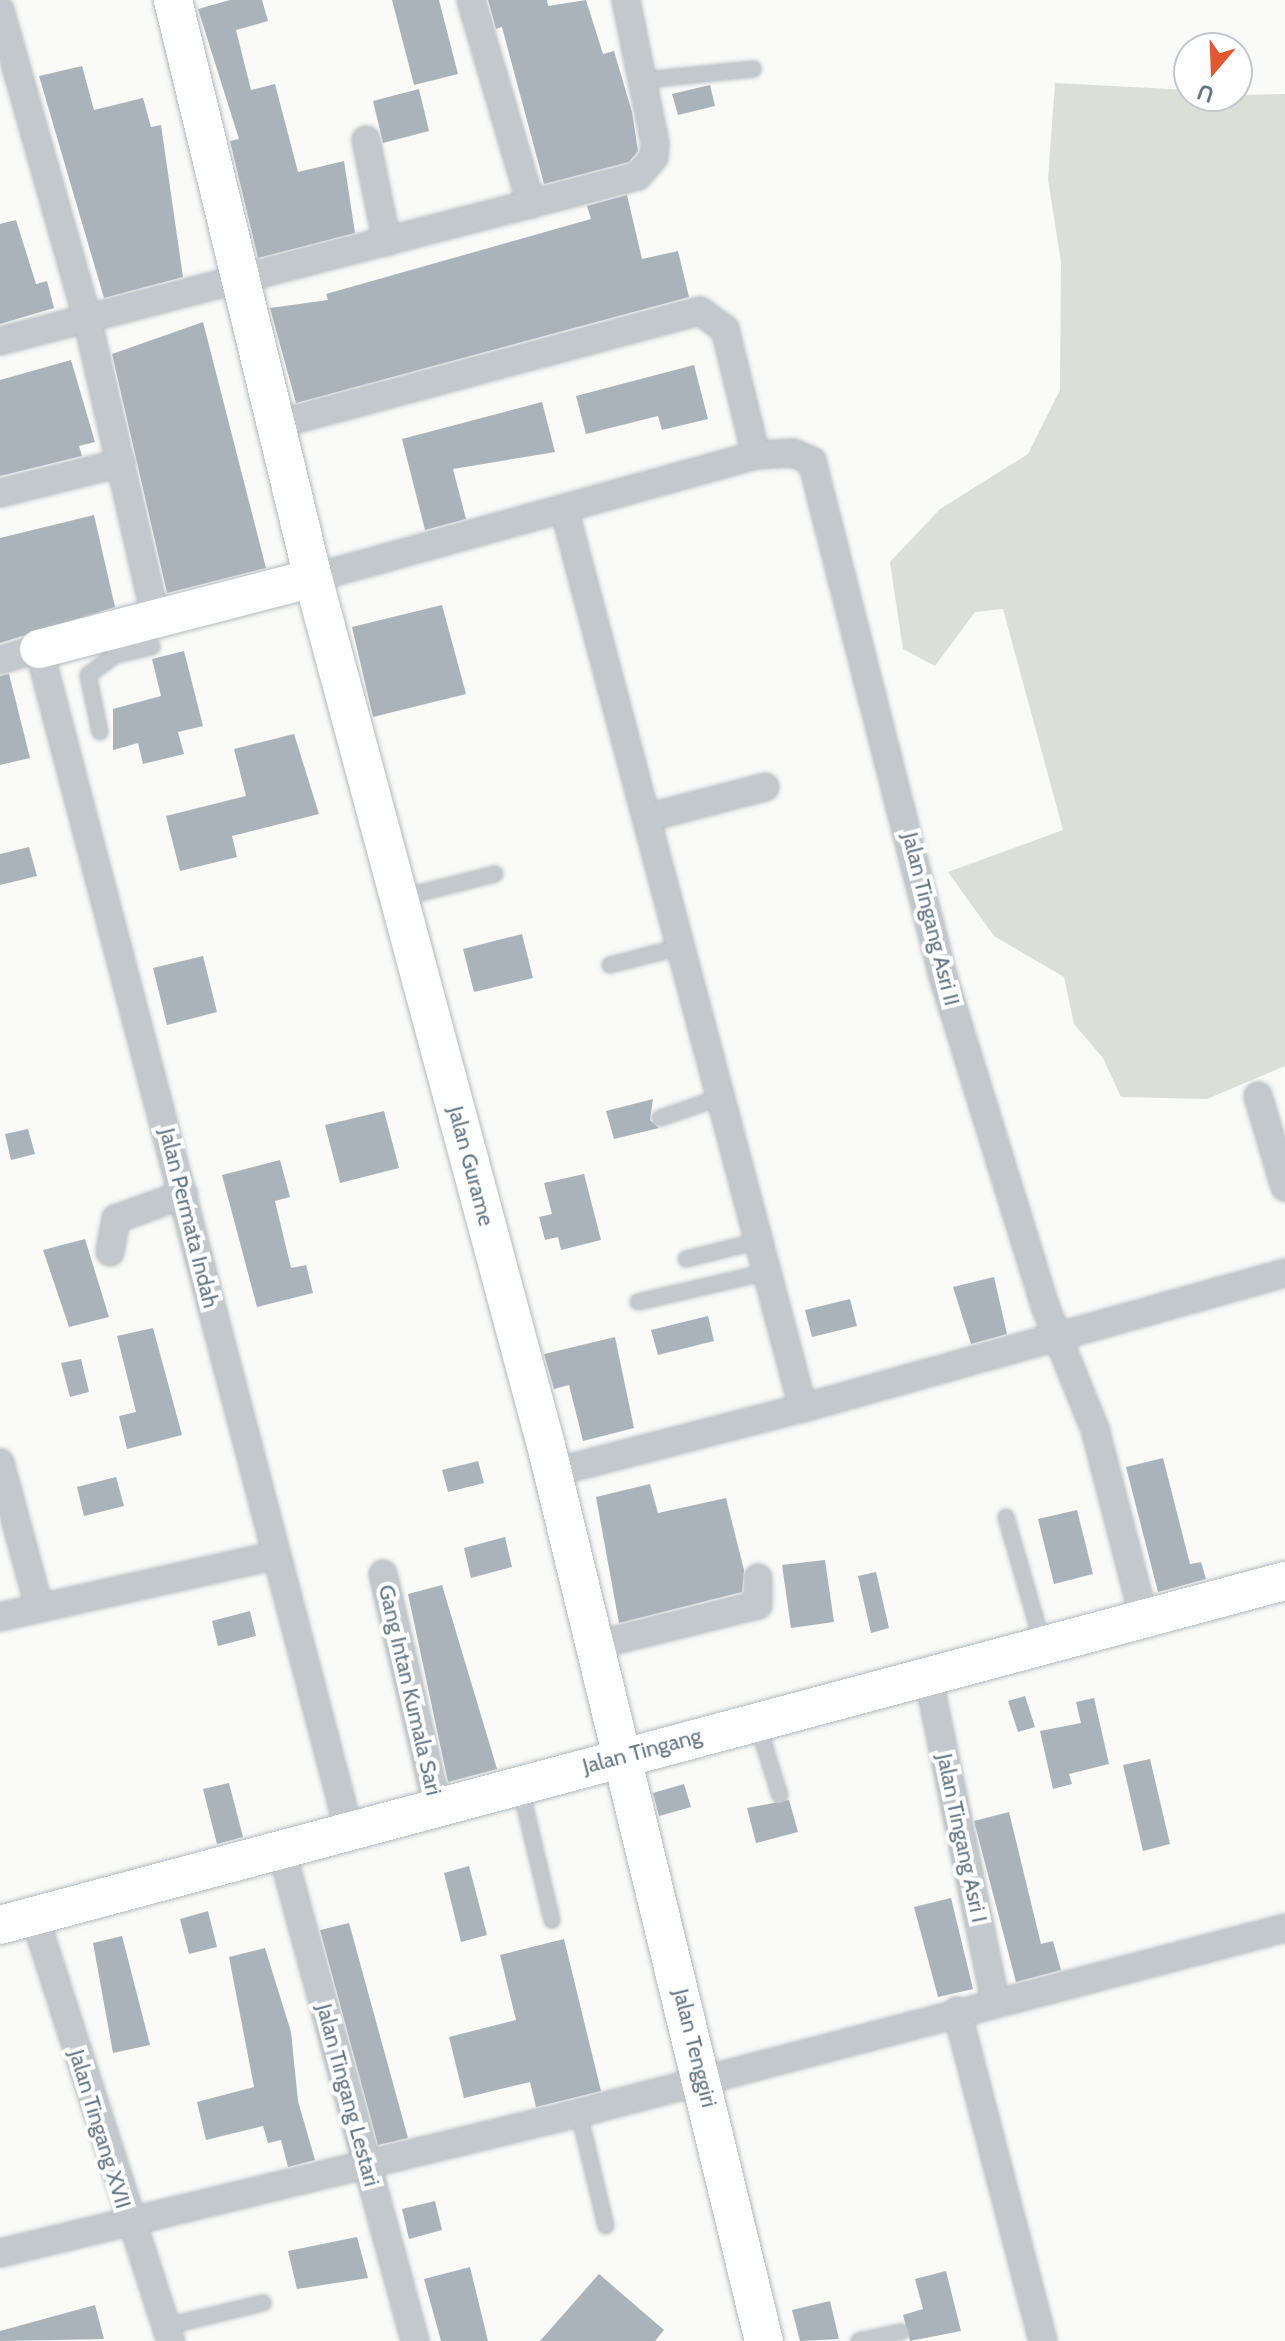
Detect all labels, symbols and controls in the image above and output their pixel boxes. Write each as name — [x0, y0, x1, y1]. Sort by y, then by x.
north arrow — [1173, 32, 1253, 112]
text: U — [1194, 78, 1218, 109]
street label: Jalan Tingang Asri II — [897, 830, 965, 1008]
street label: Jalan Gurame — [442, 1103, 500, 1229]
street label: Jalan Permata Indah — [154, 1125, 224, 1311]
street label: Gang Intan Kumala Sari — [373, 1582, 447, 1798]
street label: Jalan Tingang — [580, 1722, 704, 1780]
street label: Jalan Tingang Asri I — [931, 1751, 993, 1925]
street label: Jalan Tenggiri — [668, 1986, 722, 2110]
street label: Jalan Tingang Lestari — [311, 2001, 385, 2189]
street label: Jalan Tingang XVII — [63, 2046, 137, 2212]

